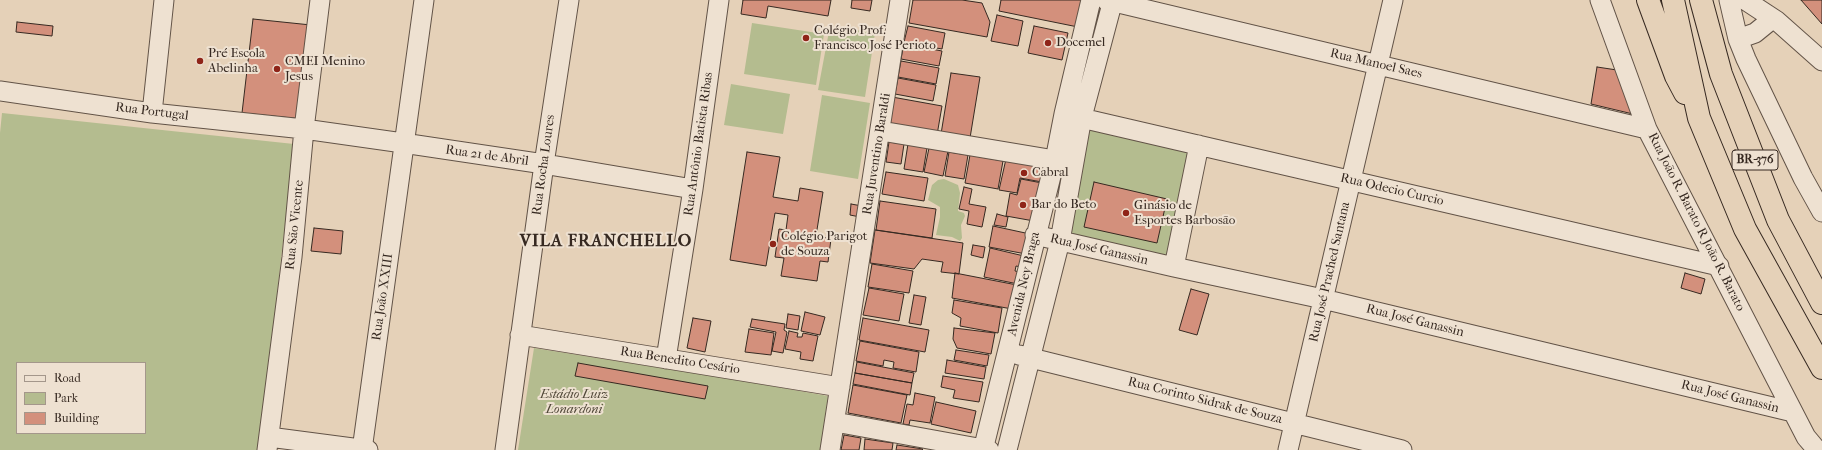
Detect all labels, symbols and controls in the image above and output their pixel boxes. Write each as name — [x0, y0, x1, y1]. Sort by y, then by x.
place label: Colégio Prof. Francisco José Perioto — [814, 23, 936, 54]
marker: Colégio Prof. Francisco José Perioto — [801, 33, 811, 43]
place label: Docemel — [1056, 35, 1105, 51]
marker: Docemel — [1043, 38, 1053, 48]
place label: Pré Escola Abelinha — [208, 46, 265, 77]
street label: Rua Manoel Saes — [1328, 46, 1424, 82]
place label: CMEI Menino Jesus — [285, 54, 365, 85]
marker: Pré Escola Abelinha — [195, 56, 205, 66]
marker: CMEI Menino Jesus — [272, 64, 282, 74]
street label: Rua Antônio Batista Ribas — [681, 71, 717, 217]
street label: Rua Juventino Baraldi — [860, 92, 894, 216]
street label: Rua Portugal — [115, 100, 189, 124]
street label: Rua Rocha Loures — [529, 114, 559, 216]
street label: Rua João R. Barato R João R. Barato — [1644, 130, 1748, 314]
street label: Rua 21 de Abril — [444, 142, 530, 170]
road number: BR-376 — [1732, 150, 1778, 170]
place label: Cabral — [1032, 165, 1069, 181]
marker: Cabral — [1019, 168, 1029, 178]
street label: Rua Odecio Curcio — [1339, 171, 1445, 209]
street label: Rua São Vicente — [283, 179, 307, 271]
place label: Bar do Beto — [1031, 197, 1096, 213]
place label: Ginásio de Esportes Barbosão — [1134, 198, 1235, 229]
marker: Bar do Beto — [1018, 200, 1028, 210]
street label: Rua José Prached Santana — [1306, 200, 1354, 344]
marker: Ginásio de Esportes Barbosão — [1121, 208, 1131, 218]
place label: Colégio Parigot de Souza — [781, 229, 867, 260]
street label: Avenida Ney Braga — [1004, 230, 1044, 338]
street label: Rua José Ganassin — [1048, 231, 1150, 269]
district label: VILA FRANCHELLO — [520, 232, 692, 252]
marker: Colégio Parigot de Souza — [768, 239, 778, 249]
street label: Rua João XXIII — [369, 252, 397, 342]
street label: Rua José Ganassin — [1364, 301, 1466, 341]
street label: Rua Benedito Cesário — [619, 344, 741, 378]
legend — [16, 362, 146, 434]
text: Road — [54, 371, 81, 385]
street label: Rua Corinto Sidrak de Souza — [1126, 374, 1284, 428]
street label: Rua José Ganassin — [1679, 377, 1781, 417]
park label: Estádio Luiz Lonardoni — [540, 387, 608, 418]
text: Park — [54, 391, 78, 405]
text: Building — [54, 411, 99, 425]

